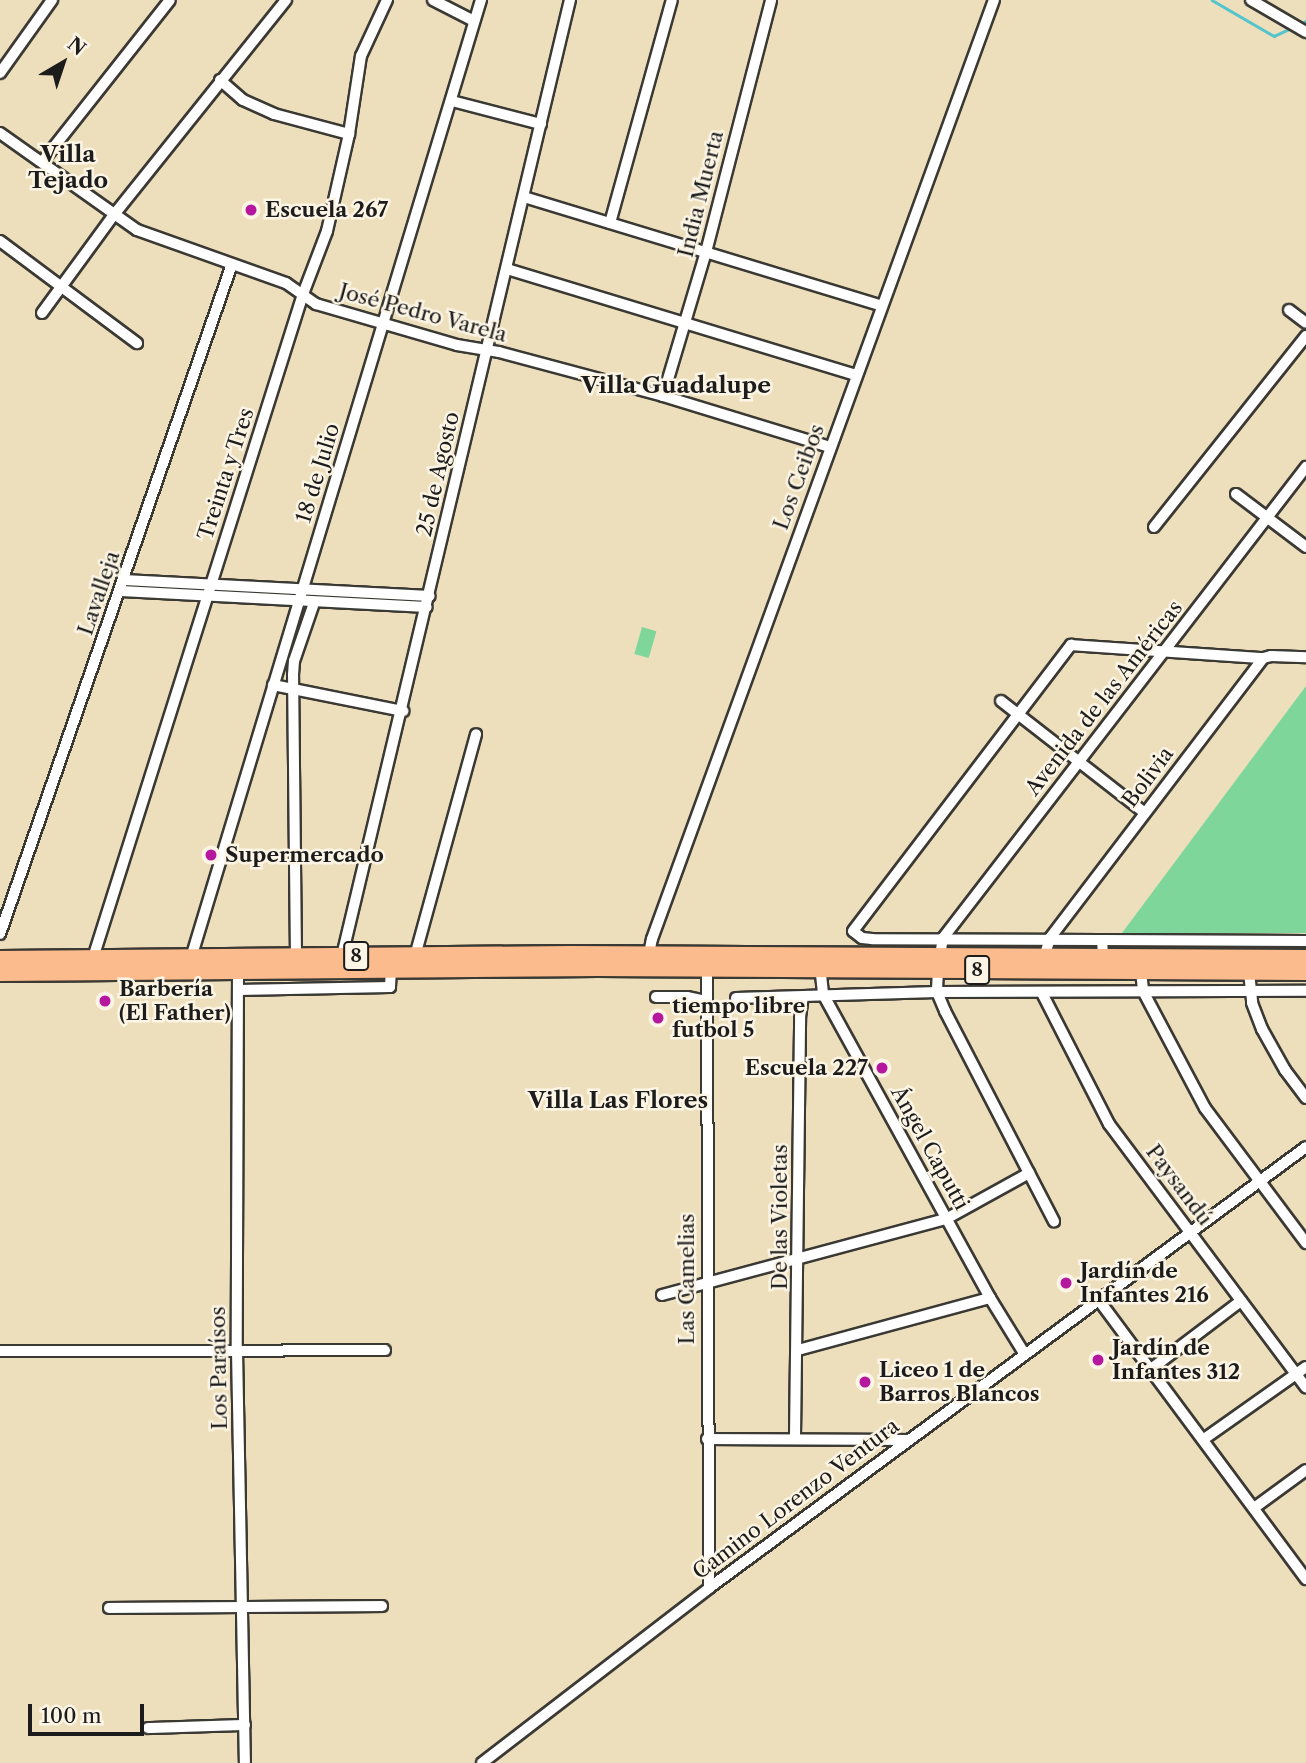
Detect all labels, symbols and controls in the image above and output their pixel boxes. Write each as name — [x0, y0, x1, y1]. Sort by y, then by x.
north arrow — [28, 28, 98, 98]
text: N — [63, 32, 90, 60]
street label: India Muerta — [673, 128, 729, 260]
district label: Villa Tejado — [28, 140, 108, 194]
place label: Escuela 267 — [265, 197, 388, 223]
marker: Escuela 267 — [243, 202, 259, 218]
street label: José Pedro Varela — [336, 278, 510, 348]
district label: Villa Guadalupe — [581, 371, 771, 399]
street label: Treinta y Tres — [192, 404, 260, 544]
street label: 25 de Agosto — [411, 409, 465, 539]
street label: 18 de Julio — [291, 420, 345, 526]
street label: Los Ceibos — [768, 421, 830, 533]
street label: Lavalleja — [73, 548, 125, 638]
street label: Avenida de las Américas — [1020, 595, 1188, 801]
street label: Bolivia — [1117, 742, 1179, 812]
place label: Supermercado — [225, 842, 384, 868]
marker: Supermercado — [203, 847, 219, 863]
road number: 8 — [342, 940, 370, 972]
road number: 8 — [963, 954, 991, 986]
place label: Barbería (El Father) — [119, 976, 231, 1026]
marker: Barbería (El Father) — [97, 993, 113, 1009]
place label: tiempo libre futbol 5 — [672, 993, 805, 1043]
marker: tiempo libre futbol 5 — [650, 1010, 666, 1026]
place label: Escuela 227 — [744, 1055, 868, 1081]
marker: Escuela 227 — [874, 1060, 890, 1076]
street label: Ángel Caputti — [886, 1082, 974, 1214]
district label: Villa Las Flores — [528, 1086, 708, 1114]
street label: Paysandú — [1141, 1140, 1217, 1230]
street label: De las Violetas — [767, 1144, 793, 1290]
street label: Las Camelias — [674, 1213, 700, 1345]
place label: Jardín de Infantes 216 — [1080, 1258, 1209, 1308]
marker: Jardín de Infantes 216 — [1058, 1275, 1074, 1291]
street label: Los Paraísos — [205, 1306, 233, 1430]
place label: Jardín de Infantes 312 — [1112, 1335, 1240, 1385]
marker: Jardín de Infantes 312 — [1090, 1352, 1106, 1368]
place label: Liceo 1 de Barros Blancos — [879, 1357, 1040, 1407]
marker: Liceo 1 de Barros Blancos — [857, 1374, 873, 1390]
street label: Camino Lorenzo Ventura — [688, 1413, 904, 1585]
scale bar — [32, 1690, 147, 1734]
text: 100 m — [41, 1703, 102, 1728]

